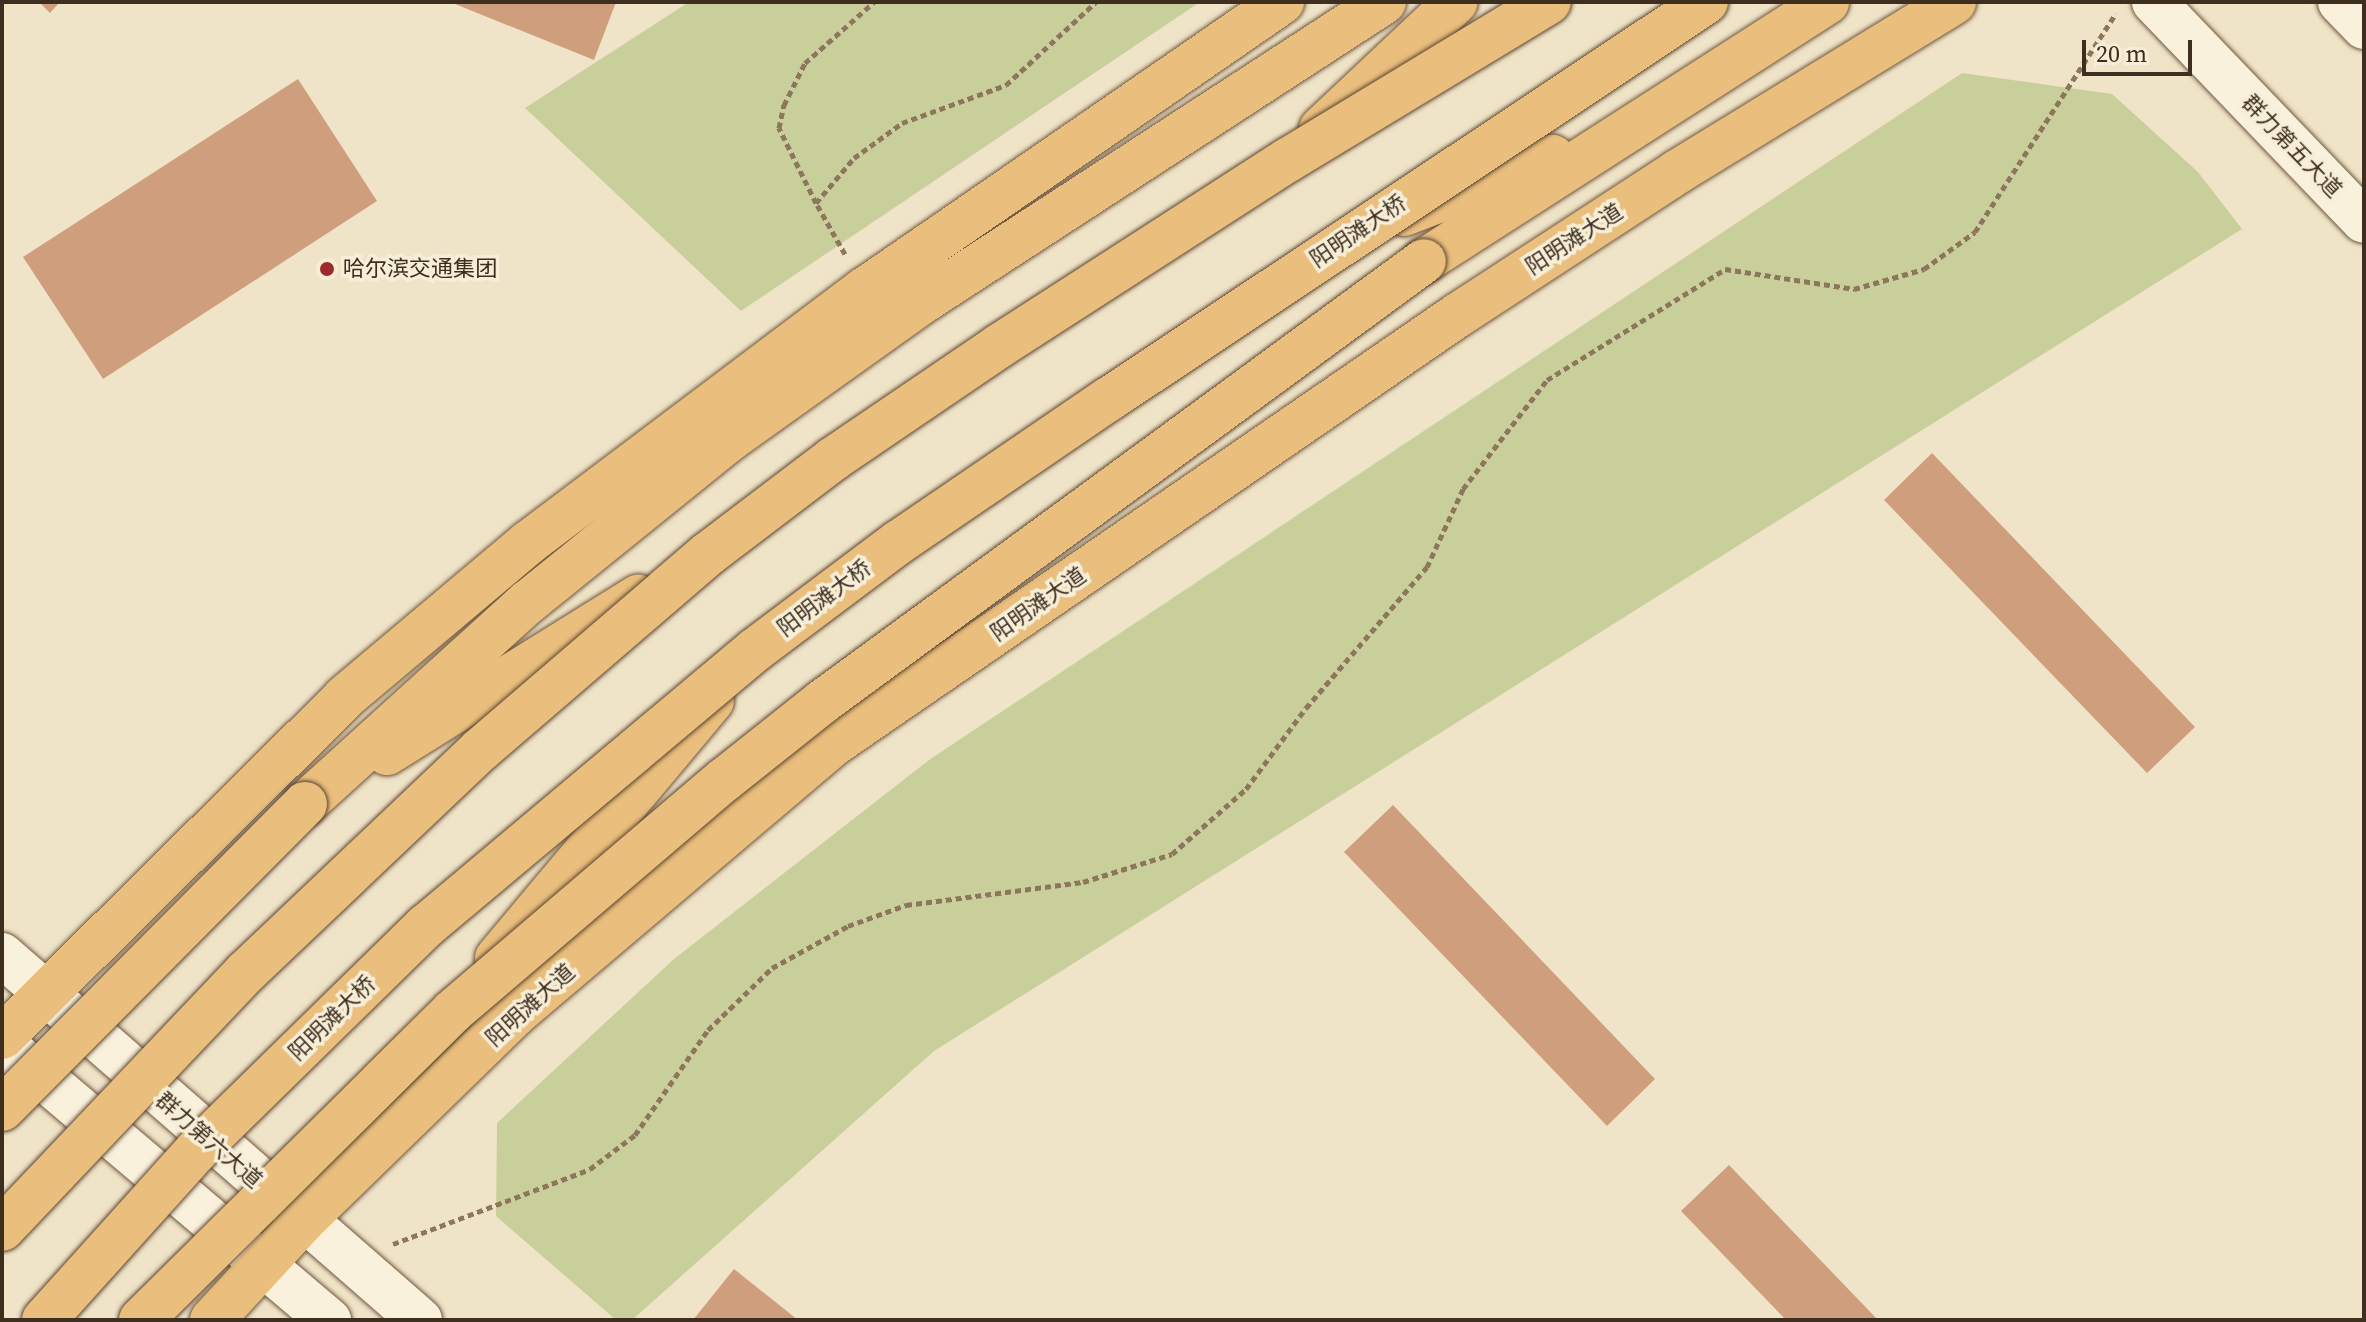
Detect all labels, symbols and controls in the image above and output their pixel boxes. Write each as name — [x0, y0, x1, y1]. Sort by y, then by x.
scale bar — [2086, 24, 2196, 74]
text: 20 m — [2096, 37, 2147, 70]
street label: 群力第五大道 — [2237, 89, 2347, 203]
street label: 阳明滩大桥 — [1305, 189, 1411, 273]
street label: 阳明滩大道 — [1521, 198, 1627, 280]
place label: 哈尔滨交通集团 — [343, 256, 497, 282]
marker: 哈尔滨交通集团 — [318, 260, 336, 278]
street label: 阳明滩大桥 — [772, 554, 876, 642]
street label: 阳明滩大道 — [985, 562, 1091, 646]
street label: 阳明滩大道 — [480, 958, 580, 1052]
street label: 阳明滩大桥 — [283, 970, 381, 1066]
street label: 群力第六大道 — [151, 1087, 267, 1193]

